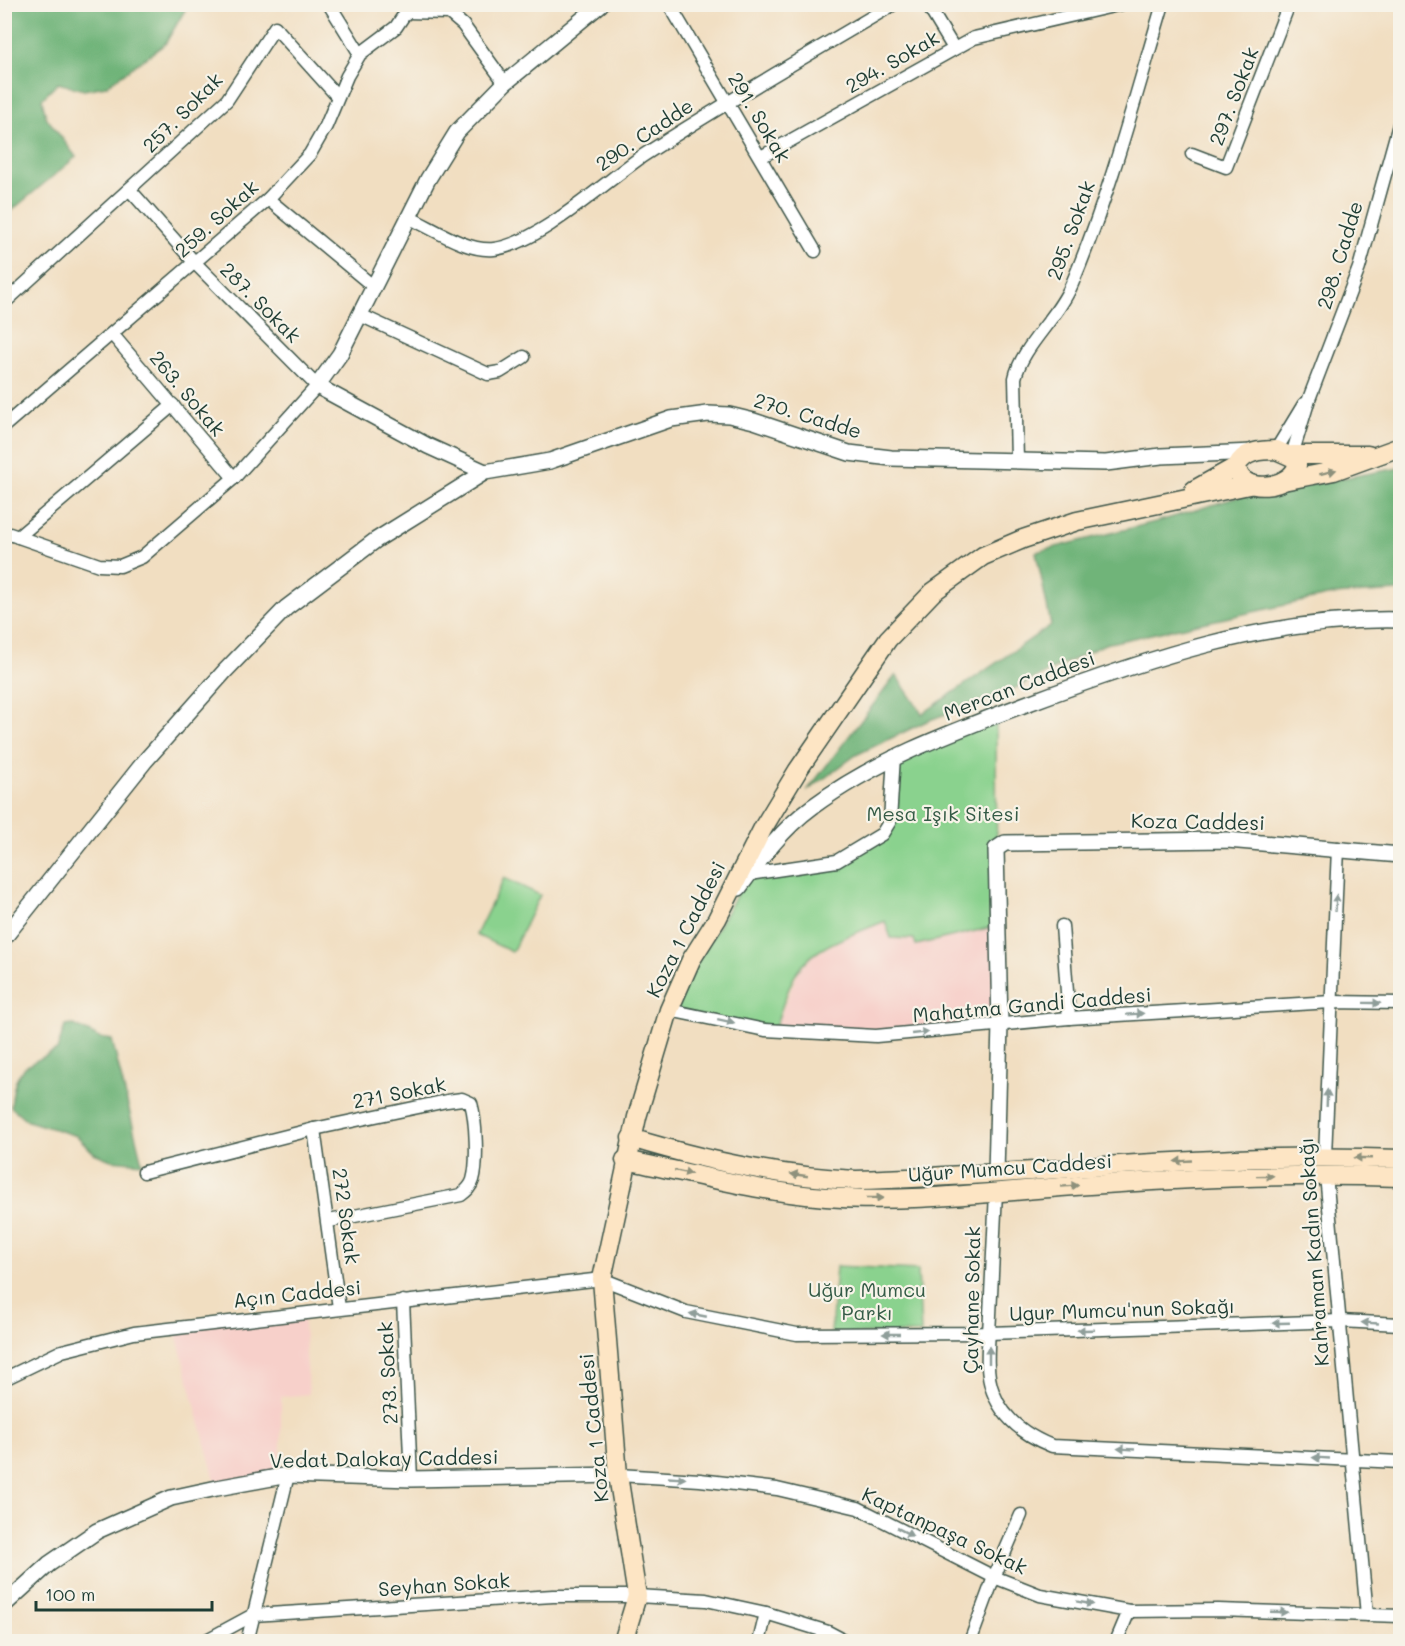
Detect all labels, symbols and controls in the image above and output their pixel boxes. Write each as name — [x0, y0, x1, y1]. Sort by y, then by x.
street label: 294. Sokak — [841, 24, 943, 98]
street label: 297. Sokak — [1202, 43, 1264, 149]
street label: 257. Sokak — [136, 66, 228, 158]
street label: 291. Sokak — [723, 67, 797, 167]
street label: 290. Cadde — [590, 92, 698, 176]
street label: 259. Sokak — [169, 174, 263, 262]
street label: 295. Sokak — [1040, 177, 1100, 283]
street label: 298. Cadde — [1310, 198, 1368, 312]
street label: 287. Sokak — [215, 256, 307, 348]
street label: 263. Sokak — [145, 345, 231, 441]
street label: 270. Cadde — [751, 386, 865, 444]
one-way arrow — [1319, 467, 1337, 476]
street label: Mercan Caddesi — [939, 644, 1099, 726]
park label: Mesa Işık Sitesi — [866, 800, 1020, 826]
street label: Koza Caddesi — [1131, 807, 1265, 835]
street label: Koza 1 Caddesi — [639, 856, 731, 1002]
one-way arrow — [1331, 893, 1340, 912]
street label: Mahatma Gandi Caddesi — [912, 981, 1152, 1027]
one-way arrow — [1362, 998, 1381, 1008]
one-way arrow — [1126, 1009, 1145, 1019]
one-way arrow — [717, 1017, 736, 1027]
one-way arrow — [911, 1028, 930, 1038]
street label: 271 Sokak — [350, 1070, 448, 1114]
one-way arrow — [1323, 1088, 1332, 1107]
street label: Kahraman Kadın Sokağı — [1292, 1137, 1334, 1367]
street label: Uğur Mumcu Caddesi — [907, 1147, 1113, 1187]
one-way arrow — [1353, 1153, 1372, 1162]
one-way arrow — [1173, 1157, 1192, 1166]
street label: 272 Sokak — [327, 1166, 367, 1266]
one-way arrow — [674, 1167, 692, 1177]
one-way arrow — [790, 1171, 809, 1180]
one-way arrow — [1255, 1171, 1274, 1180]
one-way arrow — [1061, 1182, 1080, 1191]
one-way arrow — [866, 1193, 885, 1203]
street label: Çayhane Sokak — [957, 1226, 985, 1374]
street label: Açın Caddesi — [232, 1273, 362, 1313]
park label: Uğur Mumcu Parkı — [808, 1276, 926, 1325]
street label: Ugur Mumcu'nun Sokağı — [1009, 1292, 1235, 1326]
one-way arrow — [689, 1310, 708, 1319]
one-way arrow — [1361, 1318, 1380, 1327]
one-way arrow — [1272, 1319, 1291, 1328]
street label: 273. Sokak — [371, 1321, 403, 1425]
one-way arrow — [1077, 1325, 1096, 1334]
one-way arrow — [882, 1329, 901, 1339]
one-way arrow — [984, 1345, 994, 1364]
street label: Koza 1 Caddesi — [572, 1352, 614, 1504]
street label: Vedat Dalokay Caddesi — [269, 1443, 499, 1473]
one-way arrow — [1117, 1445, 1136, 1454]
one-way arrow — [1312, 1453, 1331, 1462]
one-way arrow — [667, 1474, 686, 1483]
street label: Kaptanpaşa Sokak — [858, 1480, 1032, 1580]
one-way arrow — [897, 1527, 914, 1537]
street label: Seyhan Sokak — [377, 1566, 511, 1602]
scale bar — [36, 1574, 212, 1612]
text: 100 m — [45, 1582, 95, 1606]
one-way arrow — [1076, 1599, 1095, 1608]
one-way arrow — [1270, 1608, 1289, 1617]

